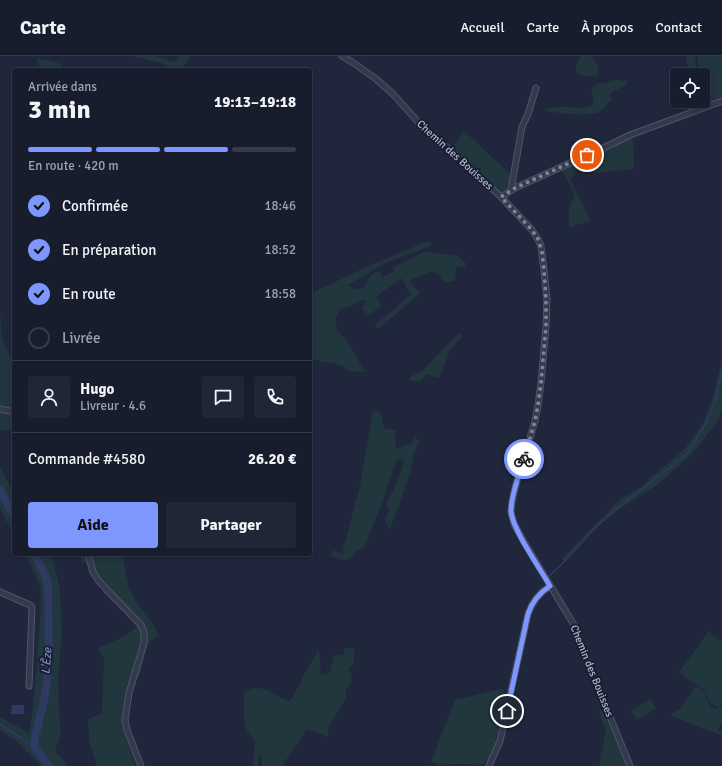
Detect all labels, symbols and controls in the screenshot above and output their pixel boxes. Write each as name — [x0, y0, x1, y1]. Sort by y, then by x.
text: Carte — [20, 16, 66, 40]
text: Accueil — [460, 19, 505, 36]
text: Carte — [527, 19, 559, 36]
text: À propos — [581, 19, 633, 36]
text: Contact — [655, 19, 702, 36]
map controls — [670, 68, 710, 108]
button: locate — [670, 68, 710, 108]
text: Arrivée dans — [28, 79, 97, 95]
text: 19:13–19:18 — [214, 93, 296, 111]
text: 3 min — [28, 94, 91, 126]
street label: Chemin des Bouisses — [414, 117, 496, 193]
pin — [570, 138, 604, 172]
icon: bag — [576, 144, 598, 166]
text: En route · 420 m — [28, 158, 119, 174]
icon: check — [28, 195, 50, 217]
text: Confirmée — [62, 197, 128, 215]
text: 18:46 — [264, 198, 296, 214]
icon: check — [28, 239, 50, 261]
text: En préparation — [62, 241, 157, 259]
text: 18:52 — [264, 242, 296, 258]
icon: check — [28, 283, 50, 305]
text: En route — [62, 285, 116, 303]
text: 18:58 — [264, 286, 296, 302]
text: Livrée — [62, 329, 101, 347]
button: person — [28, 376, 70, 418]
button: chat — [202, 376, 244, 418]
button: phone — [254, 376, 296, 418]
text: Hugo — [80, 380, 114, 398]
text: Livreur · 4.6 — [80, 398, 146, 414]
courier — [504, 439, 544, 479]
icon: bike — [513, 448, 535, 470]
text: Commande #4580 — [28, 450, 145, 468]
text: 26.20 € — [248, 450, 296, 468]
button: Aide — [28, 502, 158, 548]
button: Partager — [166, 502, 296, 548]
street label: Chemin des Bouisses — [568, 623, 616, 719]
water label: L'Èze — [39, 646, 55, 675]
pin — [490, 694, 524, 728]
icon: home — [496, 700, 518, 722]

